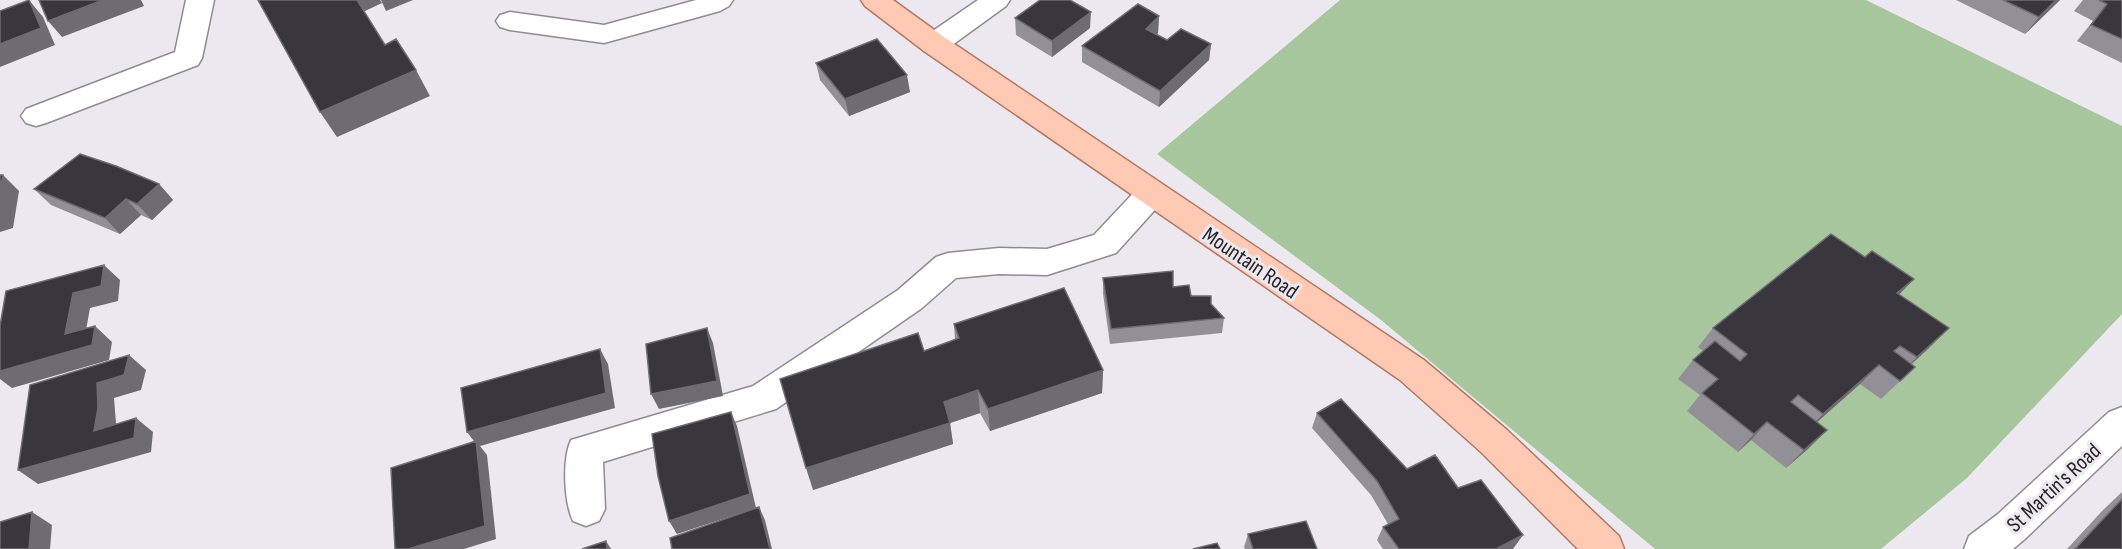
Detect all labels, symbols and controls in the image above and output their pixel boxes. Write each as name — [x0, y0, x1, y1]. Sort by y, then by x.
street label: Mountain Road — [1197, 221, 1303, 305]
street label: St Martin's Road — [2001, 438, 2107, 538]

